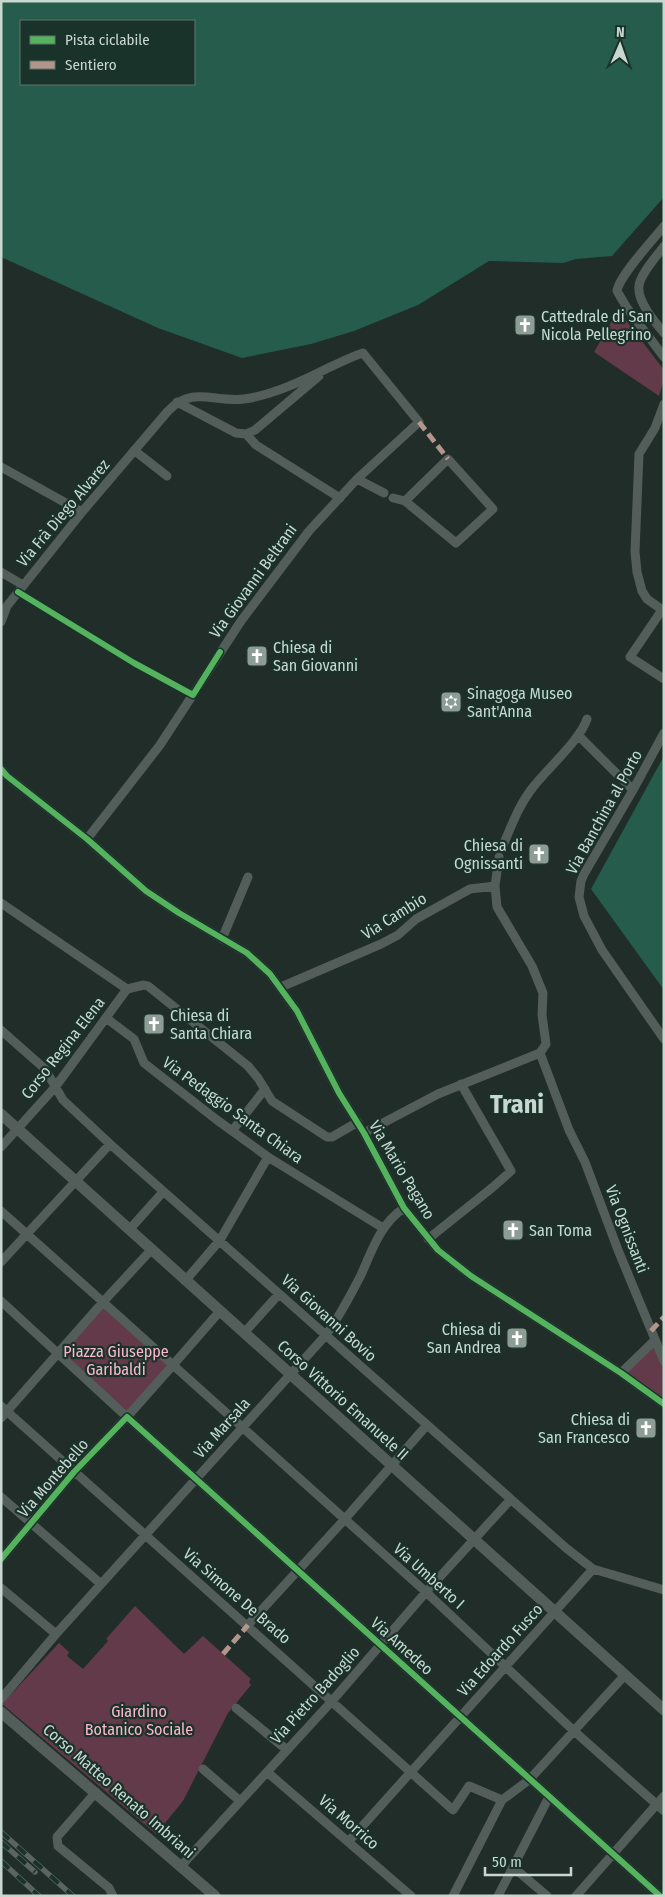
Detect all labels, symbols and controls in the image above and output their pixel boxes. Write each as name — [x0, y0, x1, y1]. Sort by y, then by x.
legend — [20, 20, 195, 85]
north arrow — [595, 20, 645, 70]
text: N — [616, 24, 625, 41]
text: Pista ciclabile — [65, 31, 150, 49]
text: Sentiero — [65, 56, 117, 74]
place label: Cattedrale di San Nicola Pellegrino — [541, 307, 653, 344]
church icon: Cattedrale di San Nicola Pellegrino — [513, 313, 537, 337]
street label: Via Frà Diego Alvarez — [13, 456, 113, 570]
street label: Via Giovanni Beltrani — [205, 520, 301, 642]
place label: Chiesa di San Giovanni — [273, 638, 358, 675]
church icon: Chiesa di San Giovanni — [245, 644, 269, 668]
place label: Sinagoga Museo Sant'Anna — [467, 684, 572, 721]
synagogue icon: Sinagoga Museo Sant'Anna — [439, 690, 463, 714]
street label: Via Banchina al Porto — [562, 747, 646, 877]
place label: Chiesa di Ognissanti — [454, 836, 523, 873]
church icon: Chiesa di Ognissanti — [527, 842, 551, 866]
street label: Via Cambio — [358, 889, 430, 943]
street label: Corso Regina Elena — [17, 993, 109, 1103]
place label: Chiesa di Santa Chiara — [170, 1006, 252, 1043]
church icon: Chiesa di Santa Chiara — [142, 1012, 166, 1036]
street label: Via Pedaggio Santa Chiara — [159, 1053, 307, 1168]
district label: Trani — [490, 1089, 544, 1120]
street label: Via Mario Pagano — [365, 1117, 439, 1223]
street label: Via Ognissanti — [602, 1182, 652, 1276]
church icon: San Toma — [501, 1218, 525, 1242]
place label: San Toma — [529, 1221, 592, 1240]
street label: Via Giovanni Bovio — [278, 1270, 380, 1366]
place label: Chiesa di San Andrea — [427, 1320, 501, 1357]
church icon: Chiesa di San Andrea — [505, 1326, 529, 1350]
street label: Corso Vittorio Emanuele II — [274, 1336, 412, 1464]
park label: Piazza Giuseppe Garibaldi — [63, 1342, 169, 1379]
street label: Via Marsala — [190, 1394, 254, 1462]
place label: Chiesa di San Francesco — [538, 1410, 630, 1447]
church icon: Chiesa di San Francesco — [634, 1416, 658, 1440]
street label: Via Montebello — [14, 1435, 92, 1521]
street label: Via Umberto I — [390, 1539, 468, 1613]
street label: Via Simone De Brado — [179, 1544, 295, 1648]
street label: Via Edoardo Fusco — [453, 1600, 547, 1700]
street label: Via Amedeo — [367, 1613, 437, 1679]
street label: Via Pietro Badoglio — [266, 1642, 364, 1748]
park label: Giardino Botanico Sociale — [85, 1702, 193, 1739]
street label: Corso Matteo Renato Imbriani — [39, 1720, 199, 1862]
street label: Via Morrico — [315, 1791, 383, 1853]
scale bar — [485, 1844, 571, 1876]
text: 50 m — [492, 1853, 522, 1871]

